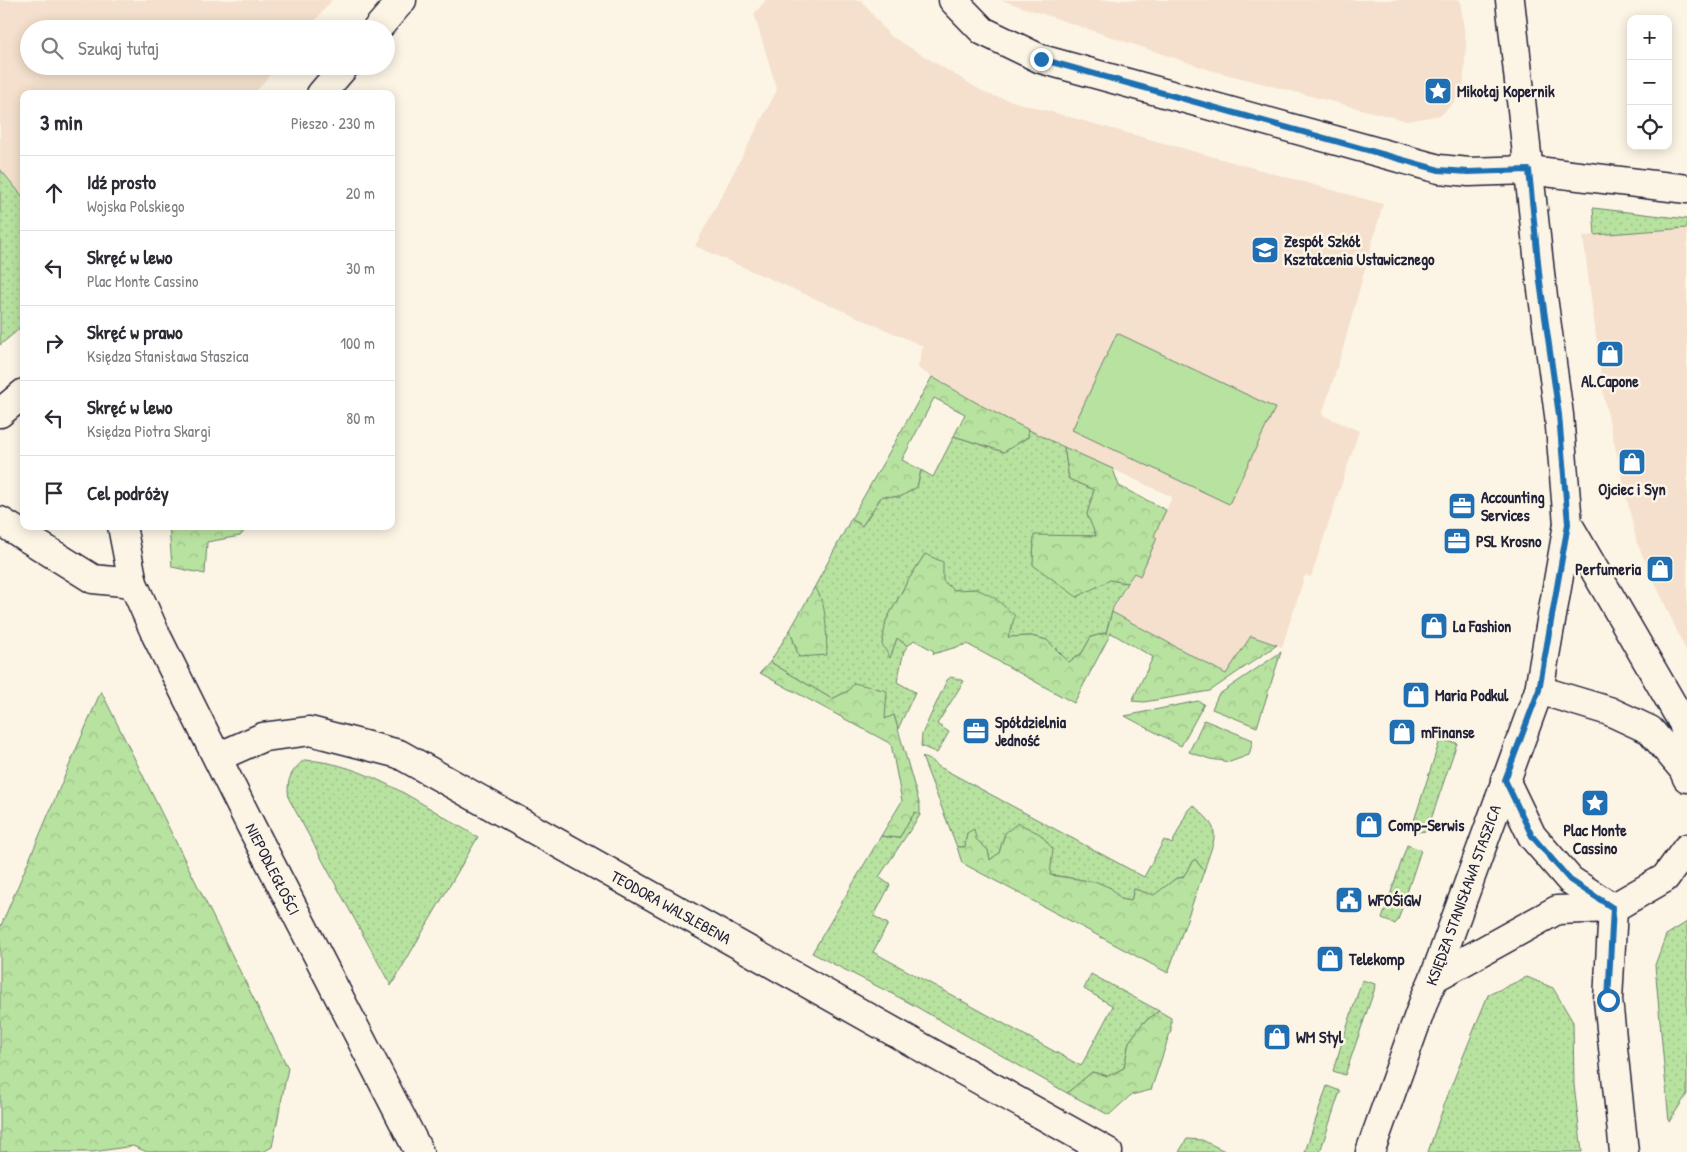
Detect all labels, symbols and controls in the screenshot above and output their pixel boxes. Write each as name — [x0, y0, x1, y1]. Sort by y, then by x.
map controls — [1627, 15, 1672, 150]
button: + — [1627, 15, 1672, 60]
search box — [20, 20, 395, 75]
icon: search — [38, 34, 66, 62]
text: Szukaj tutaj — [78, 35, 159, 61]
route end — [1030, 48, 1053, 71]
button: − — [1627, 60, 1672, 105]
place icon: Mikołaj Kopernik — [1423, 76, 1453, 106]
place label: Mikołaj Kopernik — [1457, 80, 1555, 103]
button: locate — [1627, 105, 1672, 150]
text: 3 min — [40, 108, 83, 137]
text: Pieszo · 230 m — [291, 112, 375, 134]
text: Idź prosto — [87, 169, 156, 195]
icon: ahead — [40, 179, 68, 207]
text: 20 m — [346, 182, 375, 204]
text: Wojska Polskiego — [87, 195, 185, 217]
place label: Zespół Szkół Kształcenia Ustawicznego — [1284, 230, 1435, 271]
school or university icon: Zespół Szkół Kształcenia Ustawicznego — [1250, 235, 1280, 265]
text: Skręć w lewo — [87, 244, 172, 270]
icon: left — [40, 254, 68, 282]
text: 30 m — [346, 257, 375, 279]
text: Plac Monte Cassino — [87, 270, 199, 292]
text: Skręć w prawo — [87, 319, 183, 345]
icon: right — [40, 329, 68, 357]
text: 100 m — [340, 332, 375, 354]
shop icon: Al.Capone — [1595, 339, 1625, 369]
text: Księdza Stanisława Staszica — [87, 345, 249, 367]
place label: Al.Capone — [1581, 370, 1639, 393]
text: Skręć w lewo — [87, 394, 172, 420]
icon: left — [40, 404, 68, 432]
text: 80 m — [346, 407, 375, 429]
text: Księdza Piotra Skargi — [87, 420, 211, 442]
shop icon: Ojciec i Syn — [1617, 447, 1647, 477]
place label: Ojciec i Syn — [1598, 478, 1666, 501]
icon: arrive — [40, 479, 68, 507]
text: Cel podróży — [87, 480, 169, 506]
place label: Accounting Services — [1481, 486, 1545, 526]
office icon: Accounting Services — [1447, 491, 1477, 521]
office icon: PSL Krosno — [1442, 526, 1472, 556]
place label: PSL Krosno — [1476, 530, 1542, 552]
shop icon: Perfumeria — [1645, 554, 1675, 584]
place label: Perfumeria — [1575, 558, 1642, 580]
shop icon: La Fashion — [1419, 611, 1449, 641]
place label: La Fashion — [1453, 615, 1511, 637]
shop icon: Maria Podkul — [1401, 680, 1431, 710]
place label: Maria Podkul — [1435, 684, 1509, 706]
place label: Spółdzielnia Jedność — [995, 711, 1067, 751]
office icon: Spółdzielnia Jedność — [961, 716, 991, 746]
shop icon: mFinanse — [1387, 717, 1417, 747]
place label: mFinanse — [1421, 721, 1475, 743]
place icon: Plac Monte Cassino — [1580, 788, 1610, 818]
street label: KSIĘDZA STANISŁAWA STASZICA — [1420, 801, 1506, 988]
shop icon: Comp-Serwis — [1354, 810, 1384, 840]
place label: Comp-Serwis — [1388, 814, 1465, 837]
street label: NIEPODLEGŁOŚCI — [240, 819, 306, 919]
place label: Plac Monte Cassino — [1563, 819, 1627, 859]
street label: TEODORA WALSLEBENA — [607, 865, 735, 949]
public building icon: WFOŚiGW — [1334, 885, 1364, 915]
place label: WFOŚiGW — [1368, 889, 1421, 911]
shop icon: Telekomp — [1315, 944, 1345, 974]
place label: Telekomp — [1348, 948, 1404, 971]
route start — [1597, 989, 1620, 1012]
shop icon: WM Styl — [1262, 1022, 1292, 1052]
place label: WM Styl — [1296, 1026, 1344, 1049]

